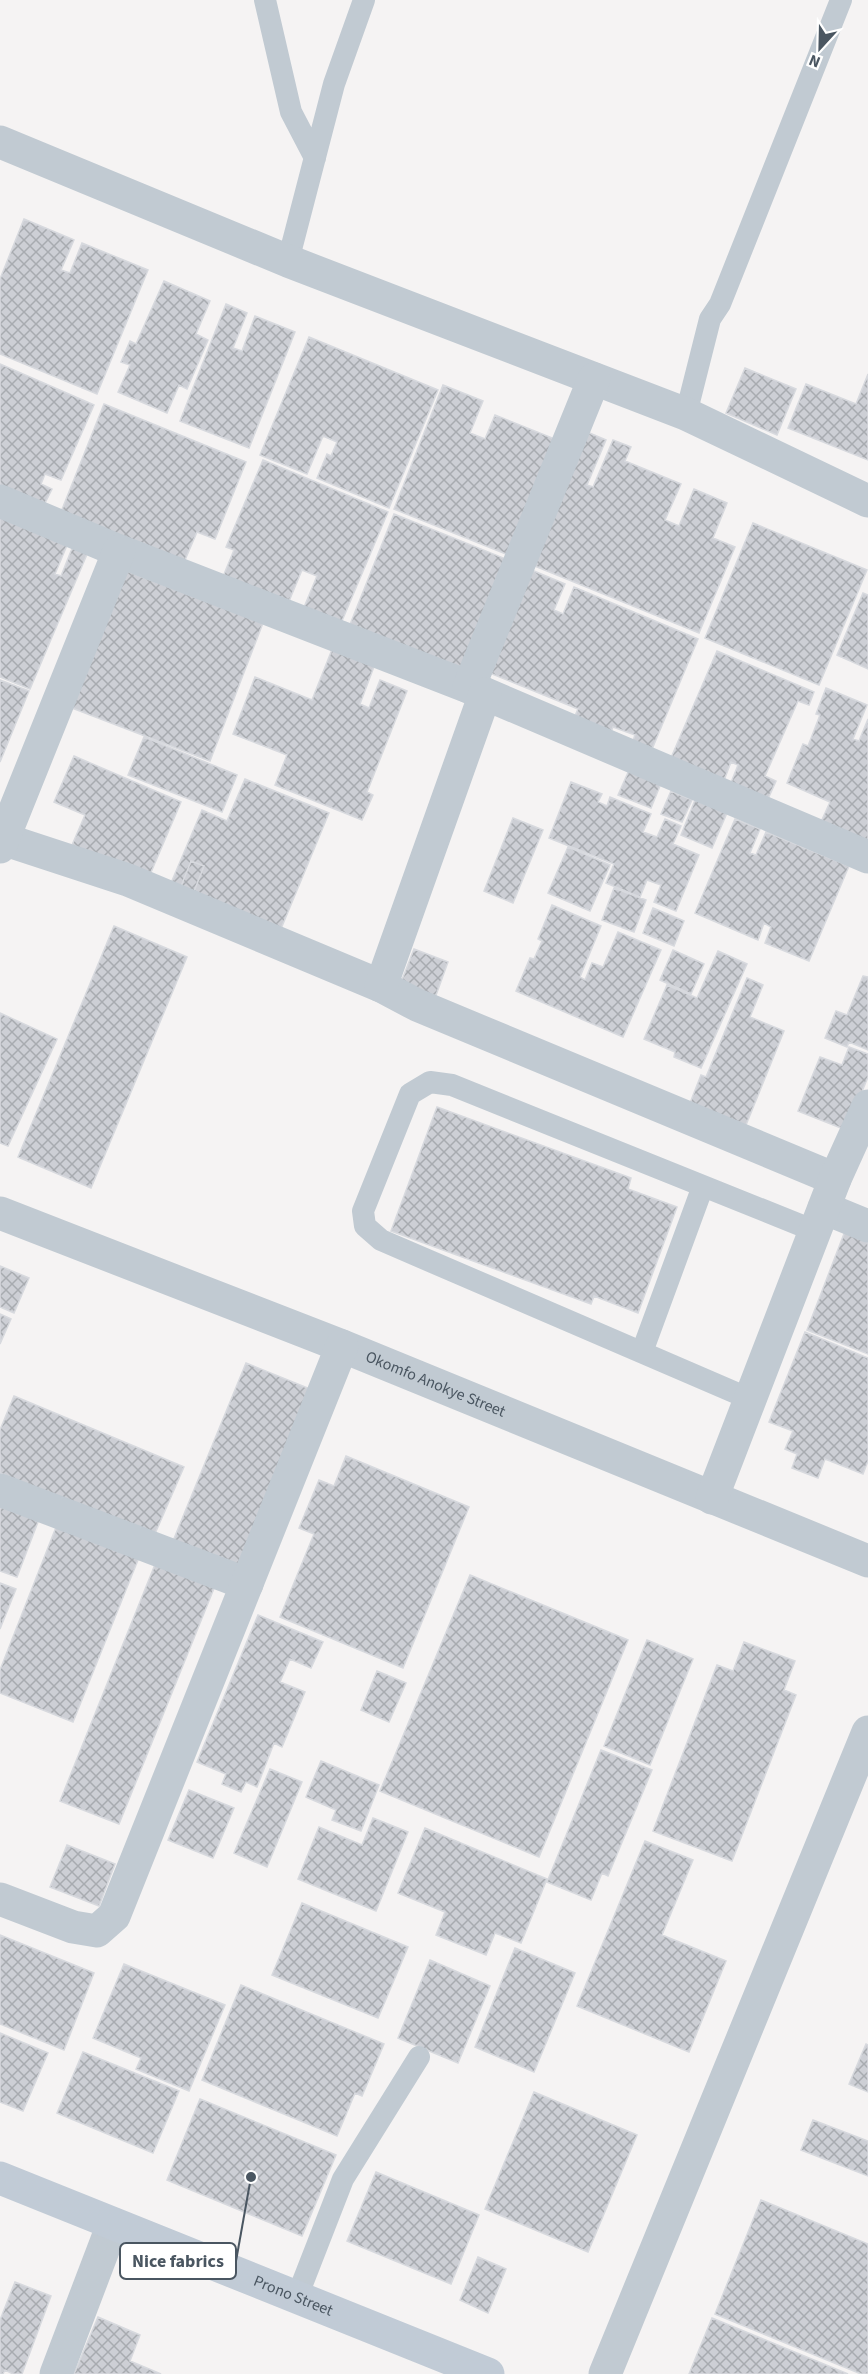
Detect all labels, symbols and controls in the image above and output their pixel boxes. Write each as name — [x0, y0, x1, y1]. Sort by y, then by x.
north arrow — [790, 18, 850, 78]
text: N — [806, 49, 824, 73]
street label: Okomfo Anokye Street — [362, 1346, 509, 1423]
callout: Nice fabrics — [120, 2243, 236, 2279]
text: Nice fabrics — [132, 2249, 224, 2274]
street label: Prono Street — [250, 2270, 337, 2322]

